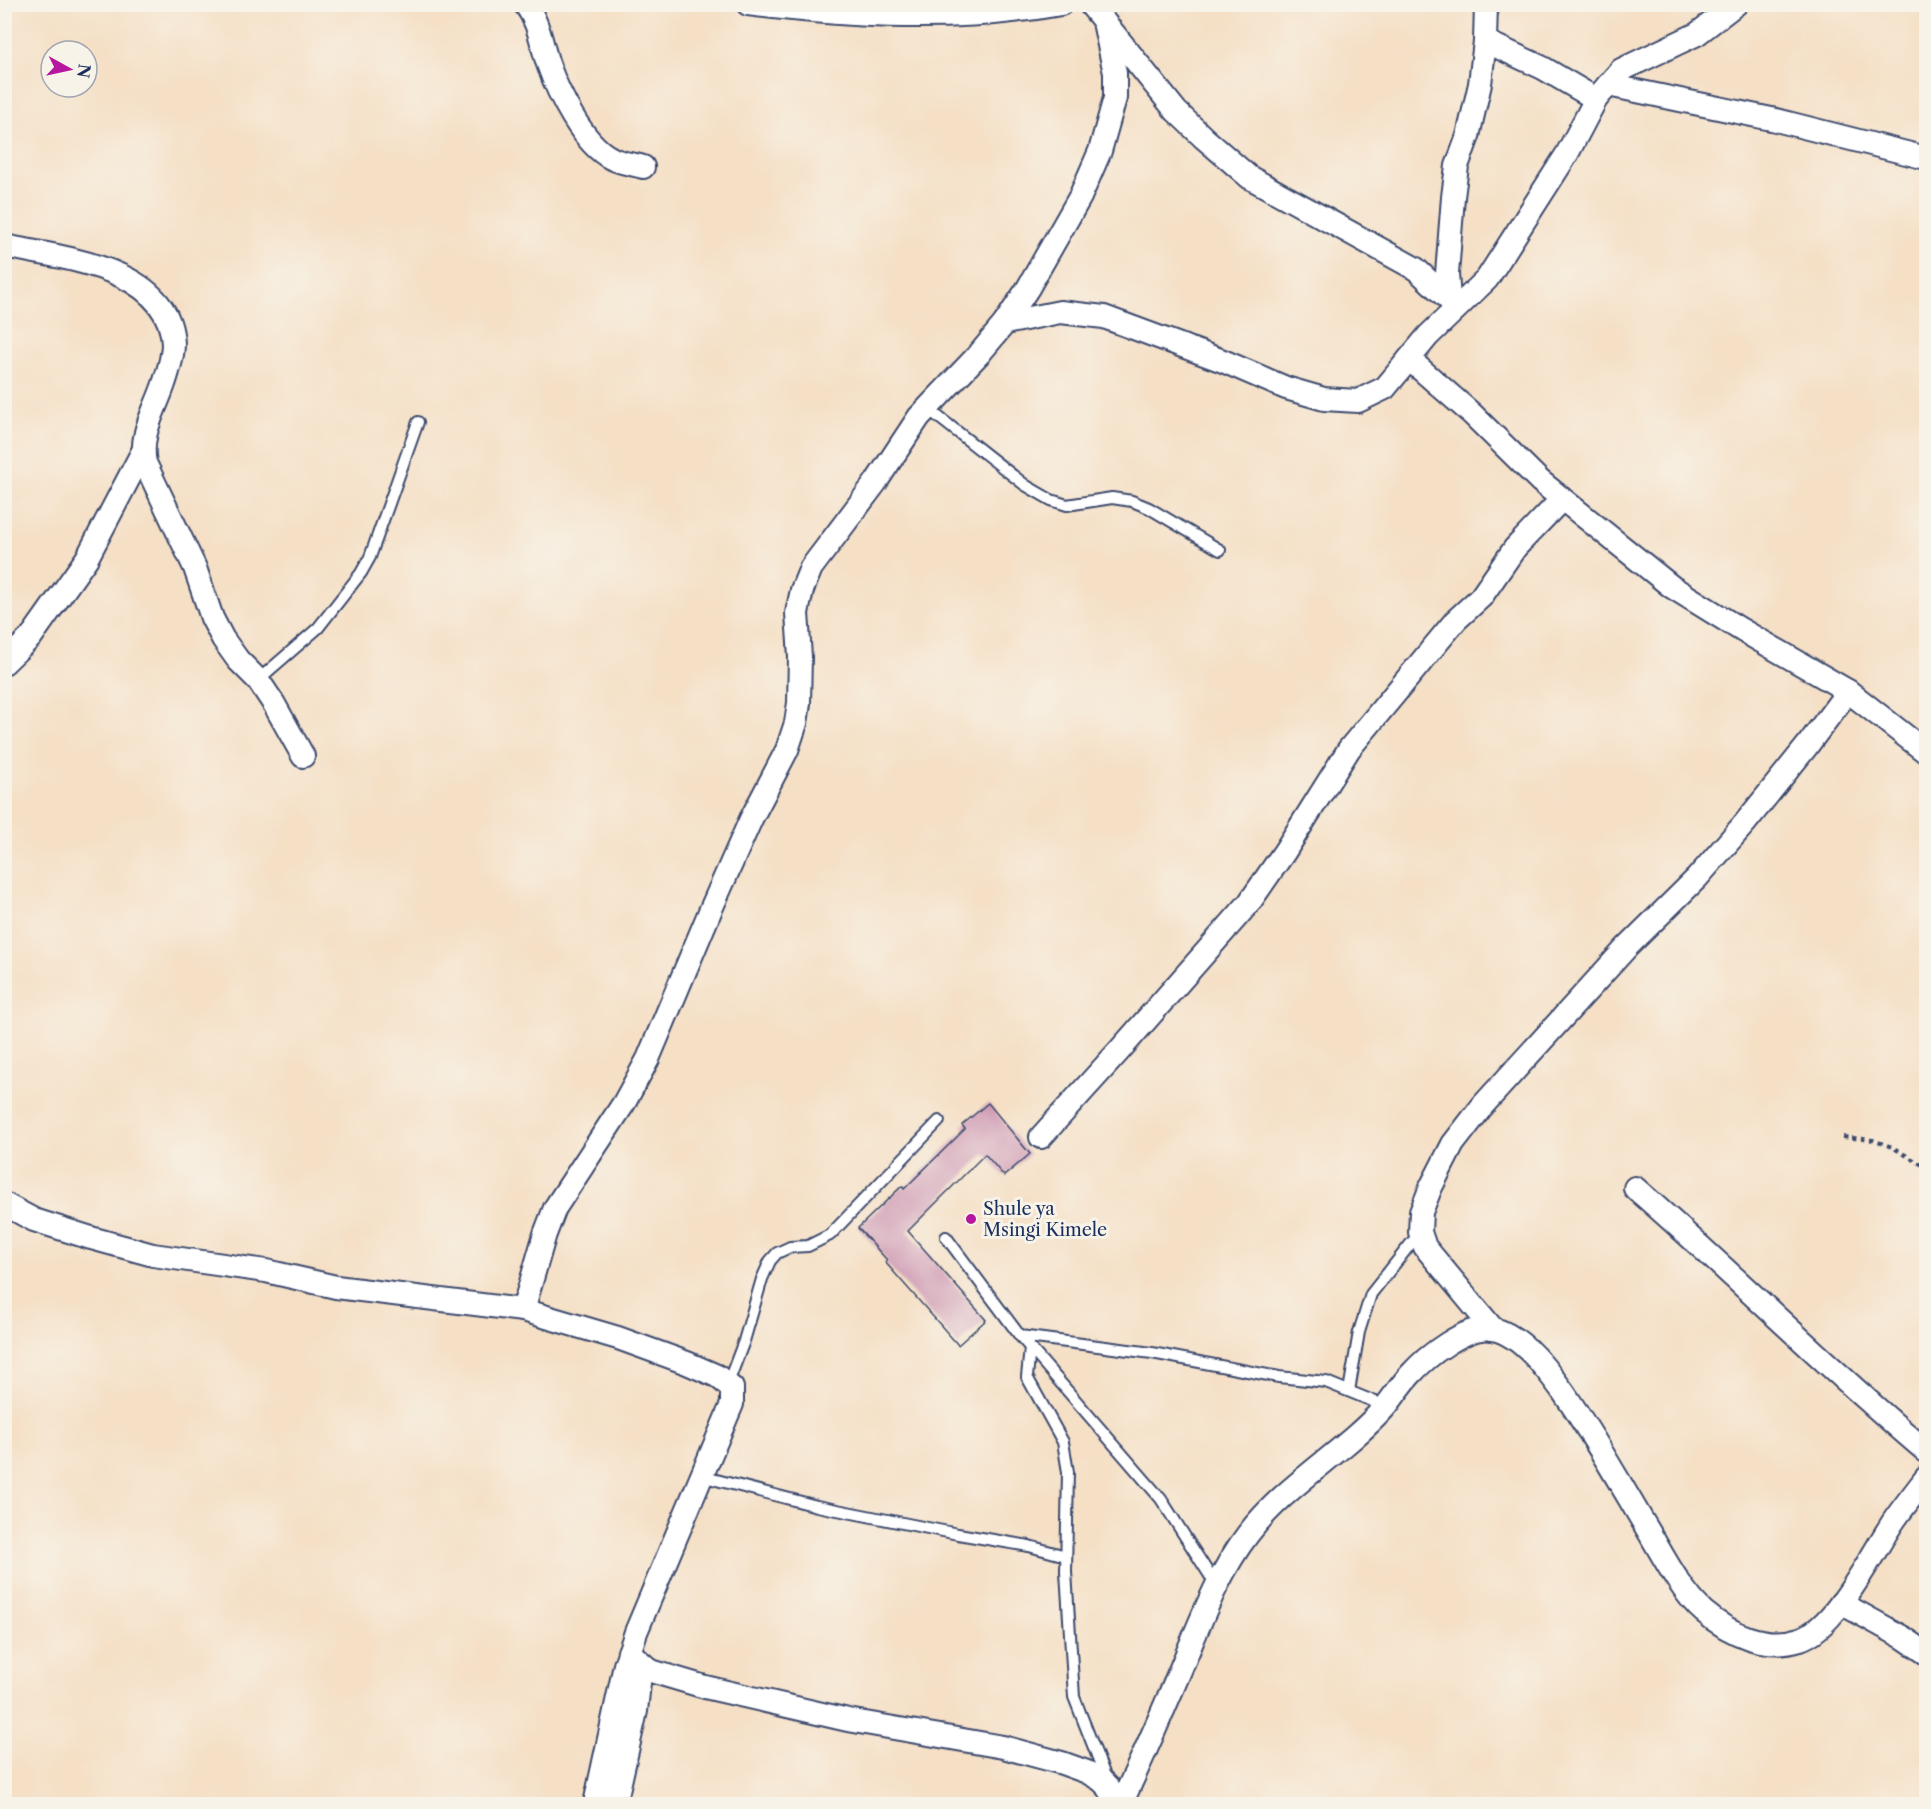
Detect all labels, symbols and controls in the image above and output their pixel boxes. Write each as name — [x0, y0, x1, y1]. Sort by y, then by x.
north arrow — [39, 39, 99, 99]
text: N — [73, 63, 95, 79]
place label: Shule ya Msingi Kimele — [983, 1198, 1107, 1241]
marker: Shule ya Msingi Kimele — [964, 1212, 978, 1226]

